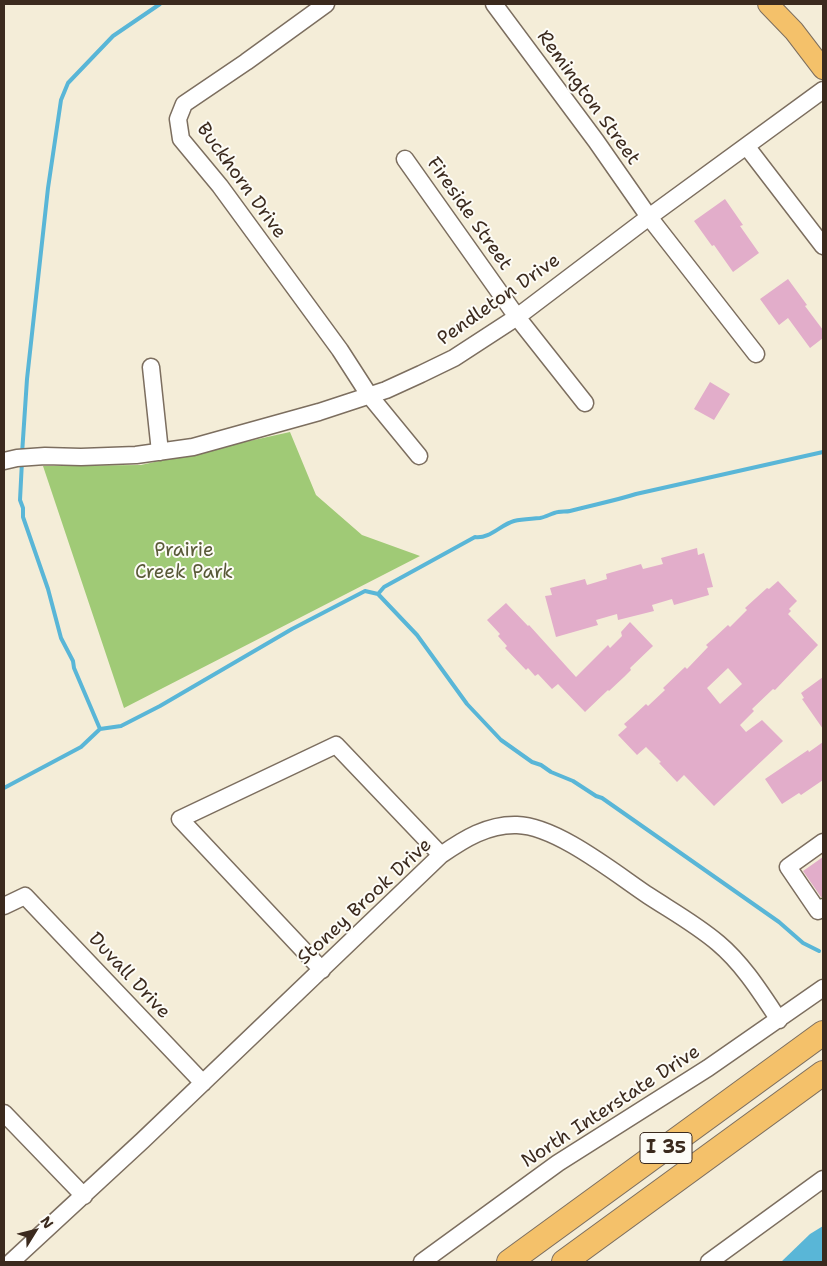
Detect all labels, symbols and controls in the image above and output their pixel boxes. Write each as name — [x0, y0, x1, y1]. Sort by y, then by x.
street label: Remington Street — [532, 26, 644, 170]
street label: Buckhorn Drive — [191, 119, 291, 243]
street label: Fireside Street — [422, 153, 516, 275]
street label: Pendleton Drive — [433, 249, 565, 351]
park label: Prairie Creek Park — [135, 540, 233, 584]
street label: Stoney Brook Drive — [293, 834, 437, 970]
street label: Duvall Drive — [83, 928, 175, 1024]
street label: North Interstate Drive — [518, 1041, 704, 1173]
road number: I 35 — [640, 1132, 692, 1164]
north arrow — [10, 1206, 60, 1256]
text: N — [37, 1212, 58, 1232]

